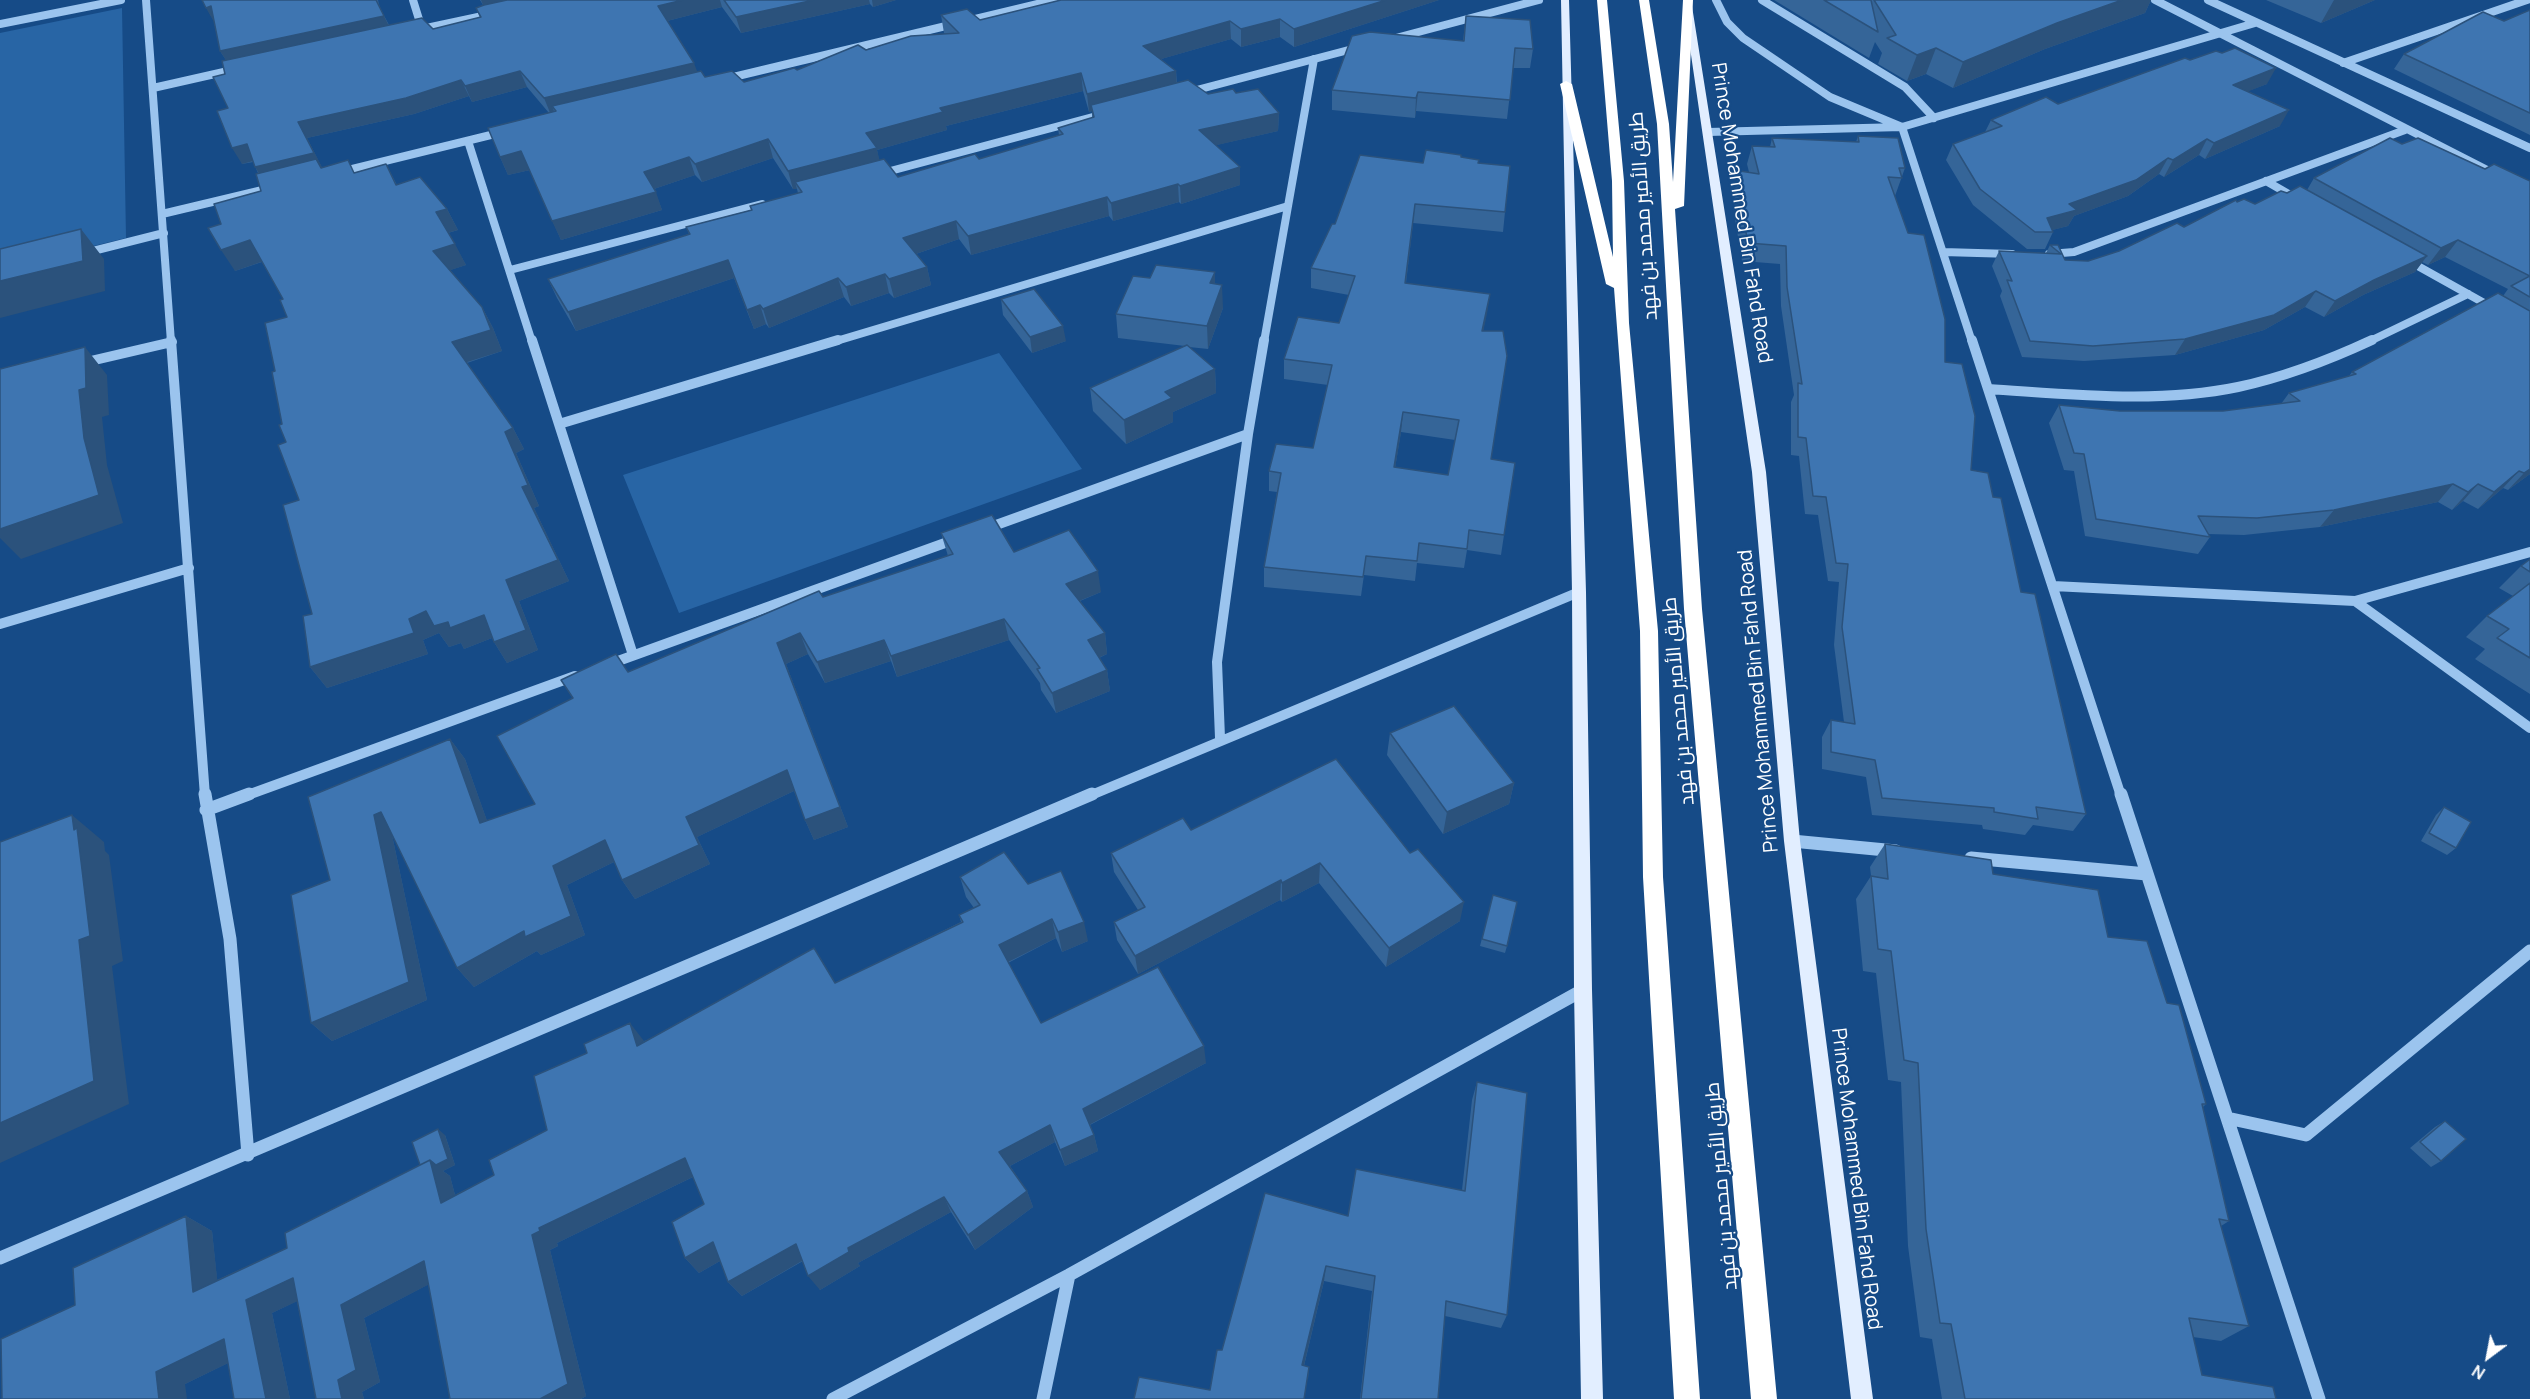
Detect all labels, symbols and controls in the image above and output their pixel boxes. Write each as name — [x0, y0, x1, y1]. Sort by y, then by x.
street label: Prince Mohammed Bin Fahd Road — [1705, 61, 1777, 365]
street label: طريق الأمير محمد بن فهد — [1625, 111, 1663, 321]
street label: Prince Mohammed Bin Fahd Road — [1734, 549, 1784, 853]
street label: طريق الأمير محمد بن فهد — [1658, 596, 1700, 806]
street label: Prince Mohammed Bin Fahd Road — [1826, 1027, 1886, 1331]
street label: طريق الأمير محمد بن فهد — [1701, 1081, 1743, 1291]
north arrow — [2458, 1327, 2518, 1387]
text: N — [2468, 1360, 2489, 1385]

